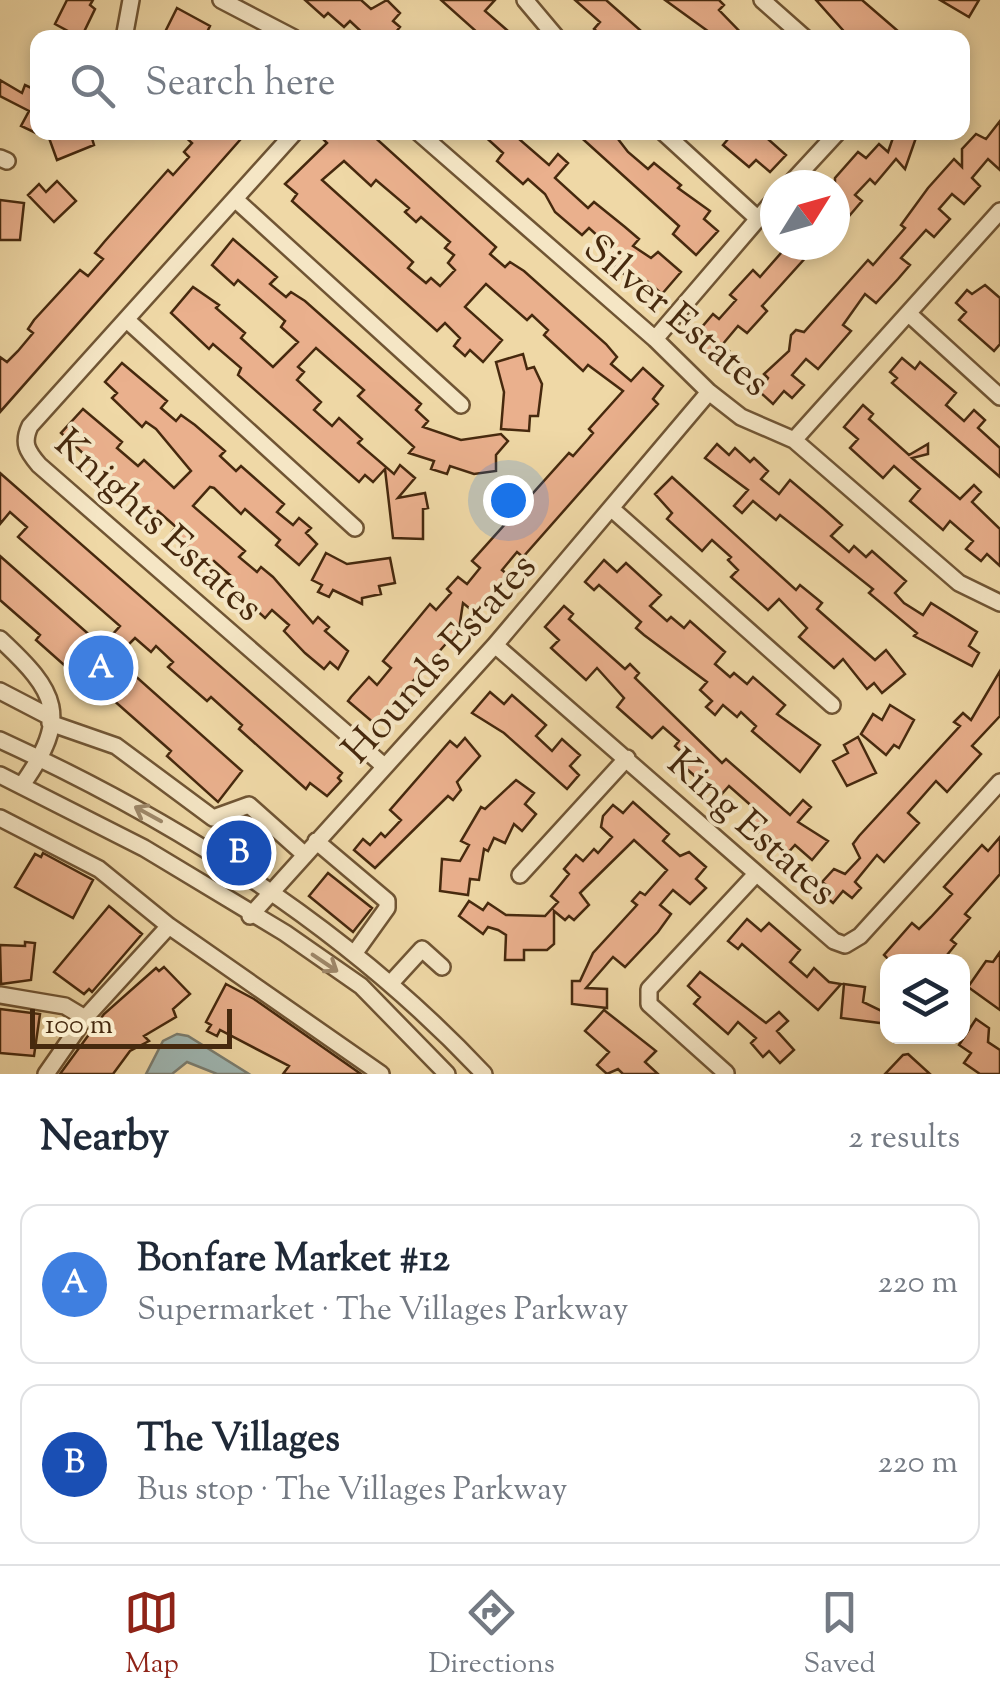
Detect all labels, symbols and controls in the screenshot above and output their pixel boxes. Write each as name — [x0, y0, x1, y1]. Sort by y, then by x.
search box — [30, 30, 970, 140]
icon: search — [65, 58, 120, 113]
text: Search here — [145, 58, 336, 112]
north arrow — [760, 170, 850, 260]
street label: Silver Estates — [570, 222, 781, 412]
street label: Knights Estates — [40, 418, 274, 637]
your location — [483, 475, 534, 526]
street label: Hounds Estates — [331, 542, 552, 778]
pin: A — [68, 630, 134, 706]
street label: King Estates — [652, 737, 848, 921]
one-way arrow — [134, 804, 164, 824]
pin: B — [206, 816, 272, 890]
one-way arrow — [311, 952, 338, 973]
map controls — [880, 954, 970, 1044]
button: layers — [880, 954, 970, 1044]
scale bar — [30, 1004, 232, 1048]
text: 100 m — [45, 1006, 113, 1046]
text: Nearby — [40, 1109, 169, 1169]
text: 2 results — [848, 1116, 960, 1162]
text: Bonfare Market #12 — [137, 1234, 450, 1288]
text: A — [62, 1261, 87, 1307]
text: 220 m — [878, 1261, 958, 1307]
text: Supermarket · The Villages Parkway — [137, 1288, 628, 1334]
text: The Villages — [137, 1414, 340, 1468]
text: B — [64, 1441, 85, 1487]
text: 220 m — [878, 1441, 958, 1487]
text: Bus stop · The Villages Parkway — [137, 1468, 568, 1514]
tab: Map — [124, 1585, 179, 1685]
tab: Directions — [428, 1585, 555, 1685]
tab: Saved — [804, 1585, 876, 1685]

